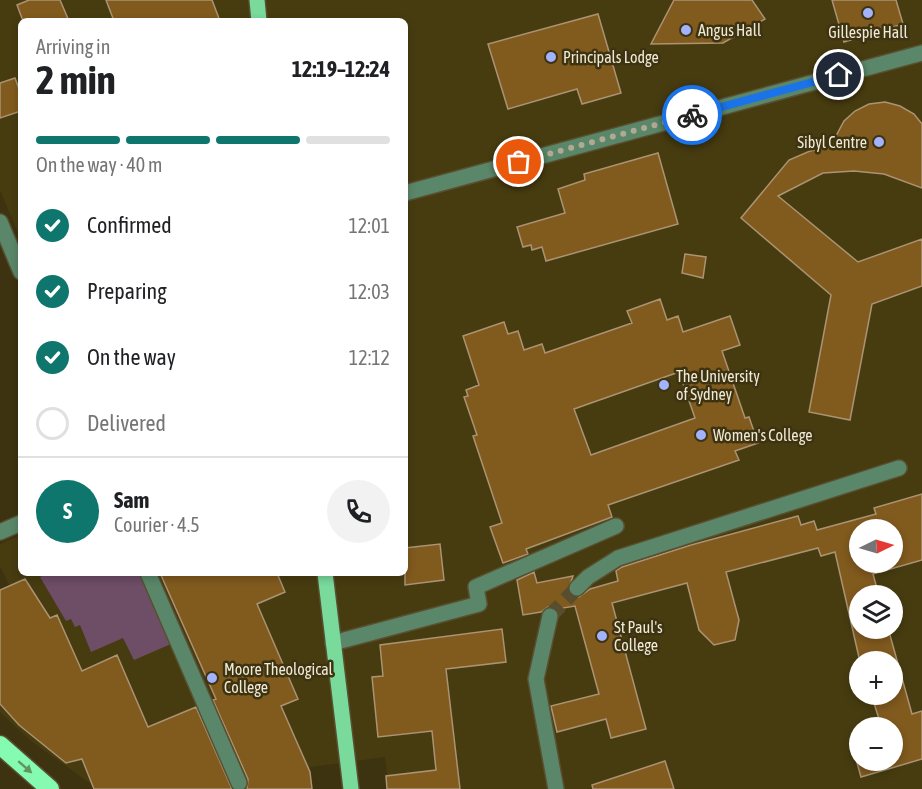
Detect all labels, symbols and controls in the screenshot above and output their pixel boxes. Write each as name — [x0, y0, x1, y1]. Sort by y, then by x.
marker: Gillespie Hall — [861, 6, 875, 20]
place label: Angus Hall — [698, 21, 762, 40]
marker: Angus Hall — [679, 23, 693, 37]
place label: Gillespie Hall — [828, 23, 908, 42]
text: Arriving in — [36, 35, 110, 58]
place label: Principals Lodge — [563, 48, 659, 67]
pin — [813, 49, 864, 100]
marker: Principals Lodge — [544, 50, 558, 64]
text: 12:19–12:24 — [292, 56, 390, 82]
text: 2 min — [36, 58, 116, 102]
icon: home — [822, 58, 855, 91]
courier — [662, 85, 722, 145]
icon: bike — [676, 99, 709, 132]
place label: Sibyl Centre — [797, 133, 867, 152]
marker: Sibyl Centre — [872, 135, 886, 149]
pin — [493, 136, 544, 187]
icon: bag — [502, 145, 535, 178]
text: On the way · 40 m — [36, 153, 162, 176]
icon: check — [36, 209, 69, 242]
text: Confirmed — [87, 212, 172, 238]
text: 12:01 — [348, 214, 390, 237]
icon: check — [36, 275, 69, 308]
text: Preparing — [87, 278, 167, 304]
text: 12:03 — [348, 280, 390, 303]
icon: check — [36, 341, 69, 374]
text: On the way — [87, 344, 176, 370]
text: 12:12 — [349, 346, 390, 369]
place label: The University of Sydney — [676, 367, 760, 404]
marker: The University of Sydney — [657, 378, 671, 392]
text: Delivered — [87, 410, 166, 436]
place label: Women's College — [713, 426, 812, 445]
marker: Women's College — [694, 428, 708, 442]
button: phone — [327, 480, 390, 543]
text: Sam — [114, 487, 149, 513]
text: S — [63, 498, 72, 524]
text: Courier · 4.5 — [114, 513, 200, 536]
north arrow — [849, 519, 903, 573]
map controls — [849, 519, 903, 771]
button: layers — [849, 585, 903, 639]
place label: St Paul's College — [614, 618, 663, 655]
marker: St Paul's College — [595, 629, 609, 643]
button: + — [849, 651, 903, 705]
place label: Moore Theological College — [224, 660, 334, 697]
marker: Moore Theological College — [205, 671, 219, 685]
button: − — [849, 717, 903, 771]
one-way arrow — [17, 760, 32, 773]

